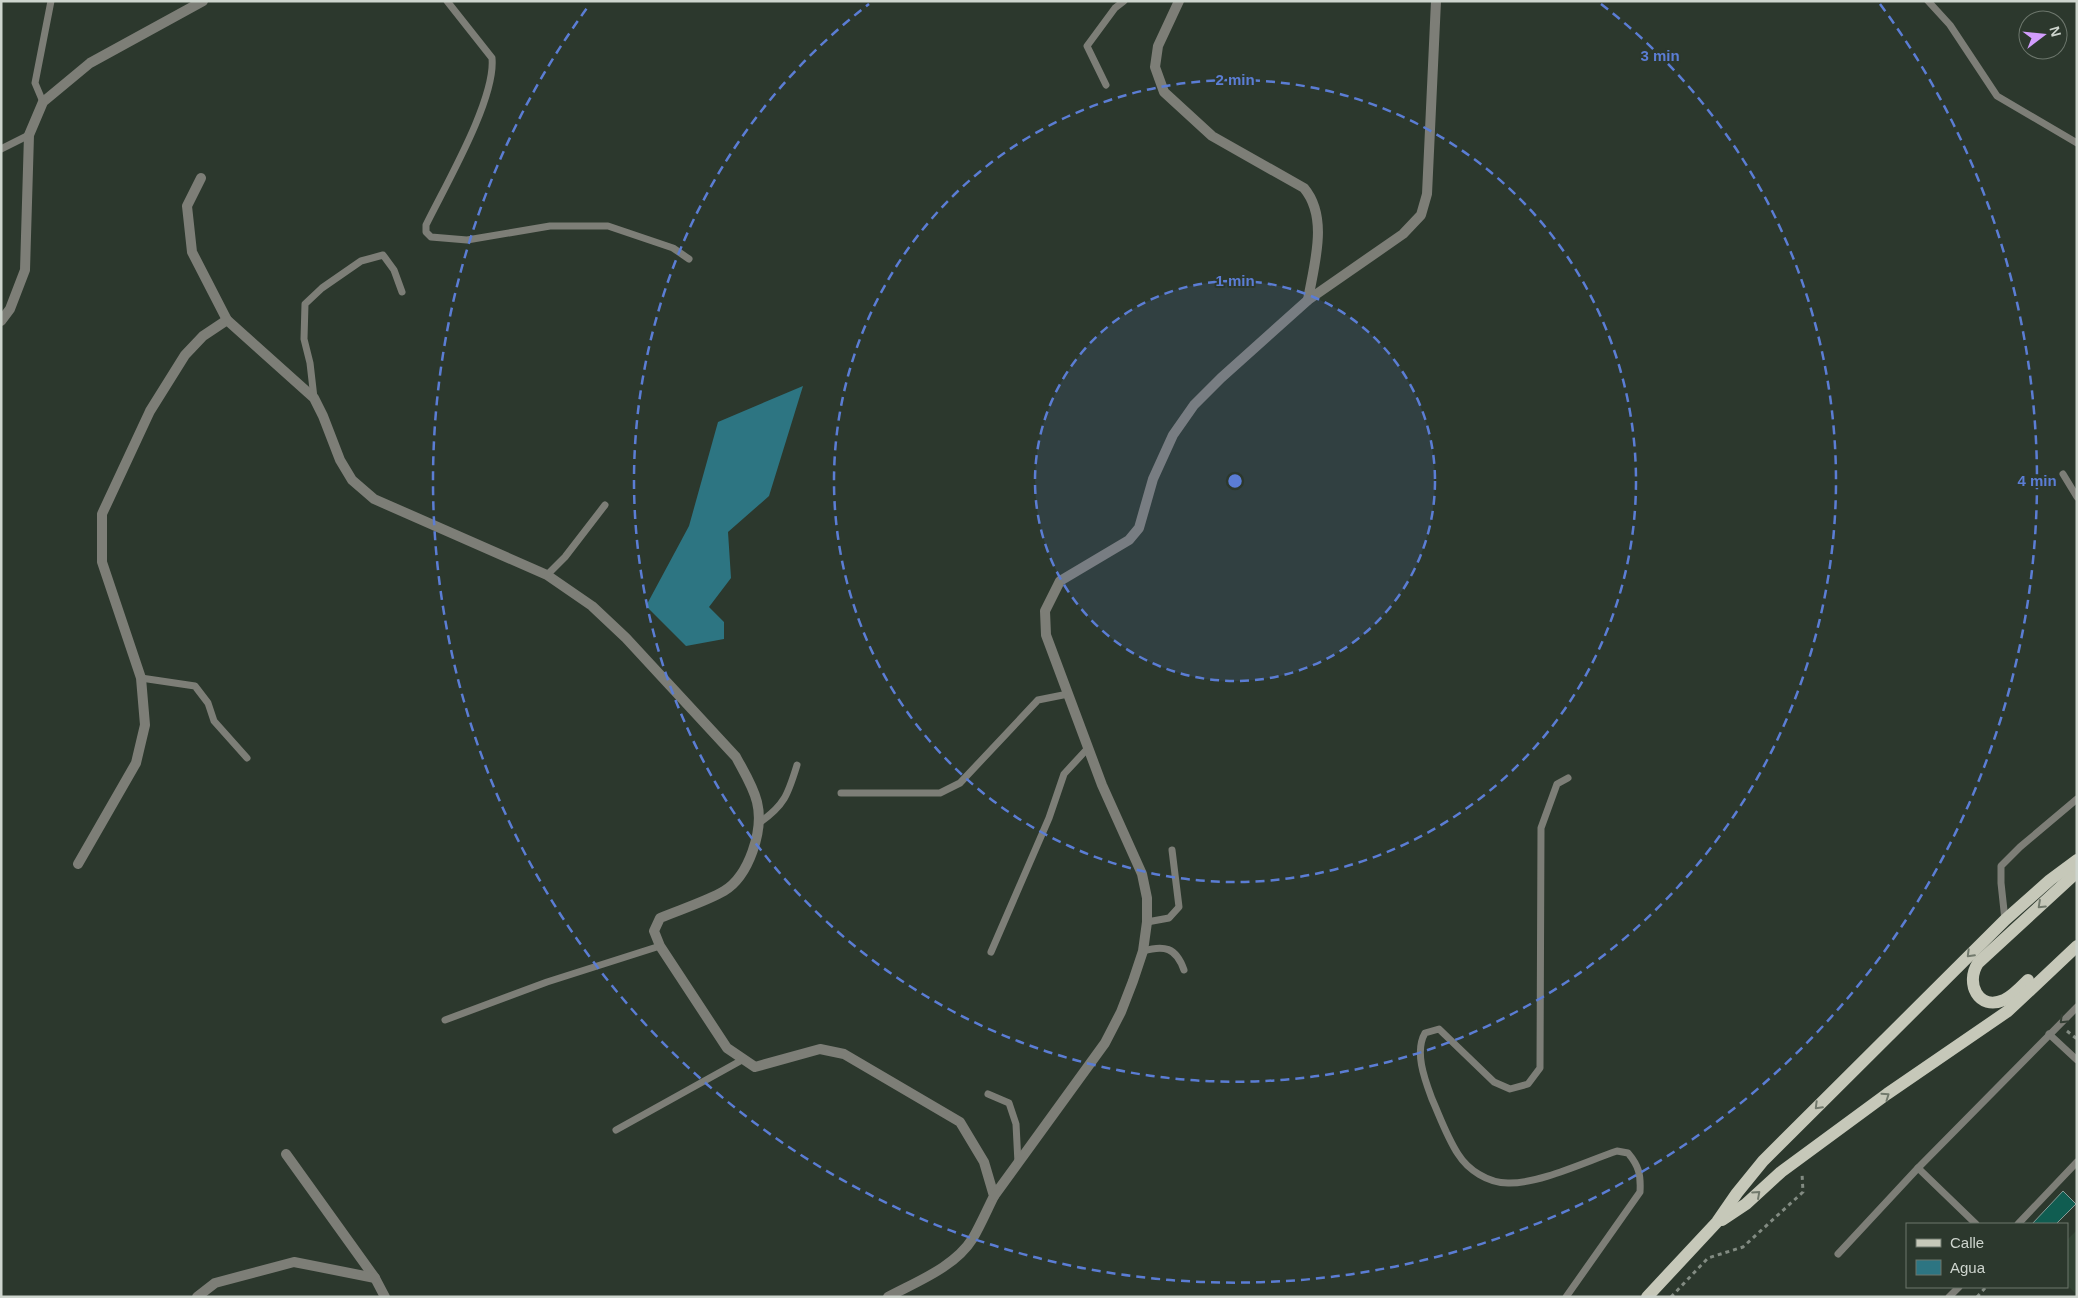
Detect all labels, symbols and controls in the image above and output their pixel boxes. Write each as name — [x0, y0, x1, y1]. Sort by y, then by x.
north arrow — [2018, 10, 2068, 60]
text: N — [2046, 24, 2065, 38]
text: 3 min — [1640, 47, 1680, 64]
text: 2 min — [1215, 71, 1255, 88]
text: 1 min — [1215, 272, 1255, 289]
centre of rings — [1226, 472, 1244, 490]
text: 4 min — [2017, 472, 2057, 489]
one-way arrow — [2037, 899, 2046, 908]
one-way arrow — [1967, 949, 1976, 958]
one-way arrow — [2060, 1015, 2069, 1024]
one-way arrow — [1880, 1093, 1889, 1101]
one-way arrow — [1815, 1100, 1824, 1109]
one-way arrow — [1751, 1191, 1760, 1200]
legend — [1906, 1223, 2068, 1288]
text: Calle — [1950, 1234, 1984, 1251]
text: Agua — [1950, 1259, 1986, 1276]

